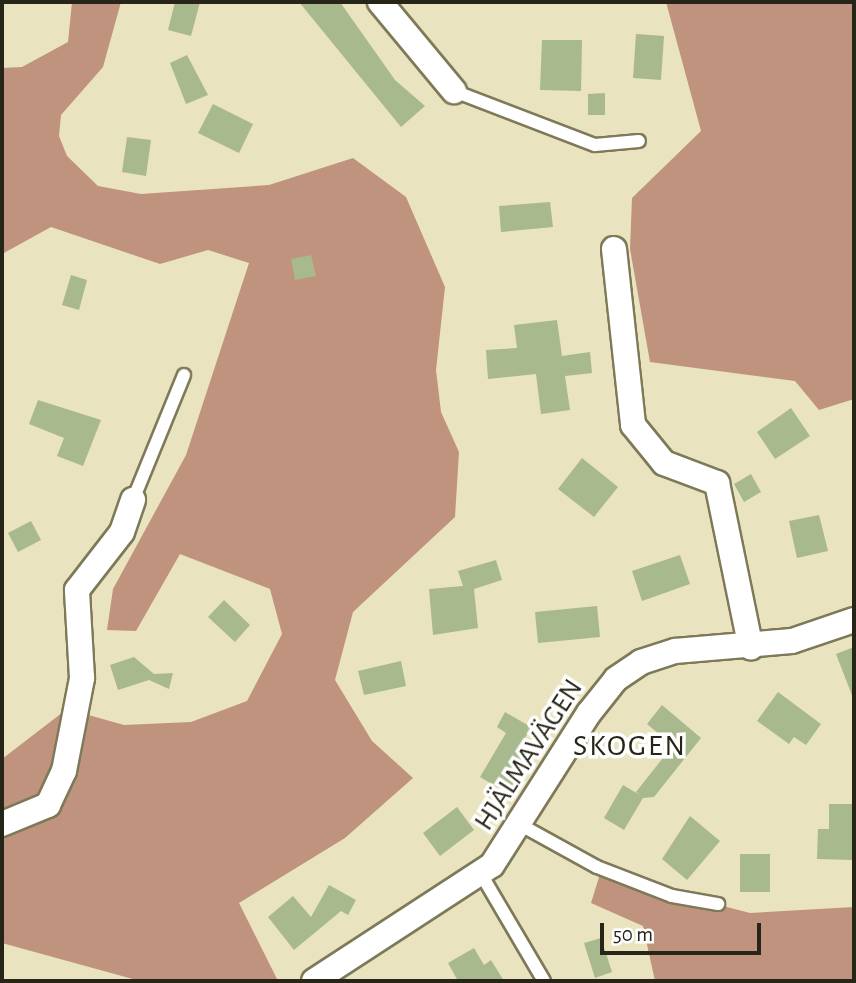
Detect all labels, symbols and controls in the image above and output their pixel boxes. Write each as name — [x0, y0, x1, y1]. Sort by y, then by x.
street label: HJÄLMAVÄGEN — [468, 673, 590, 837]
district label: SKOGEN — [574, 728, 686, 764]
scale bar — [604, 909, 765, 953]
text: 50 m — [613, 924, 653, 945]

